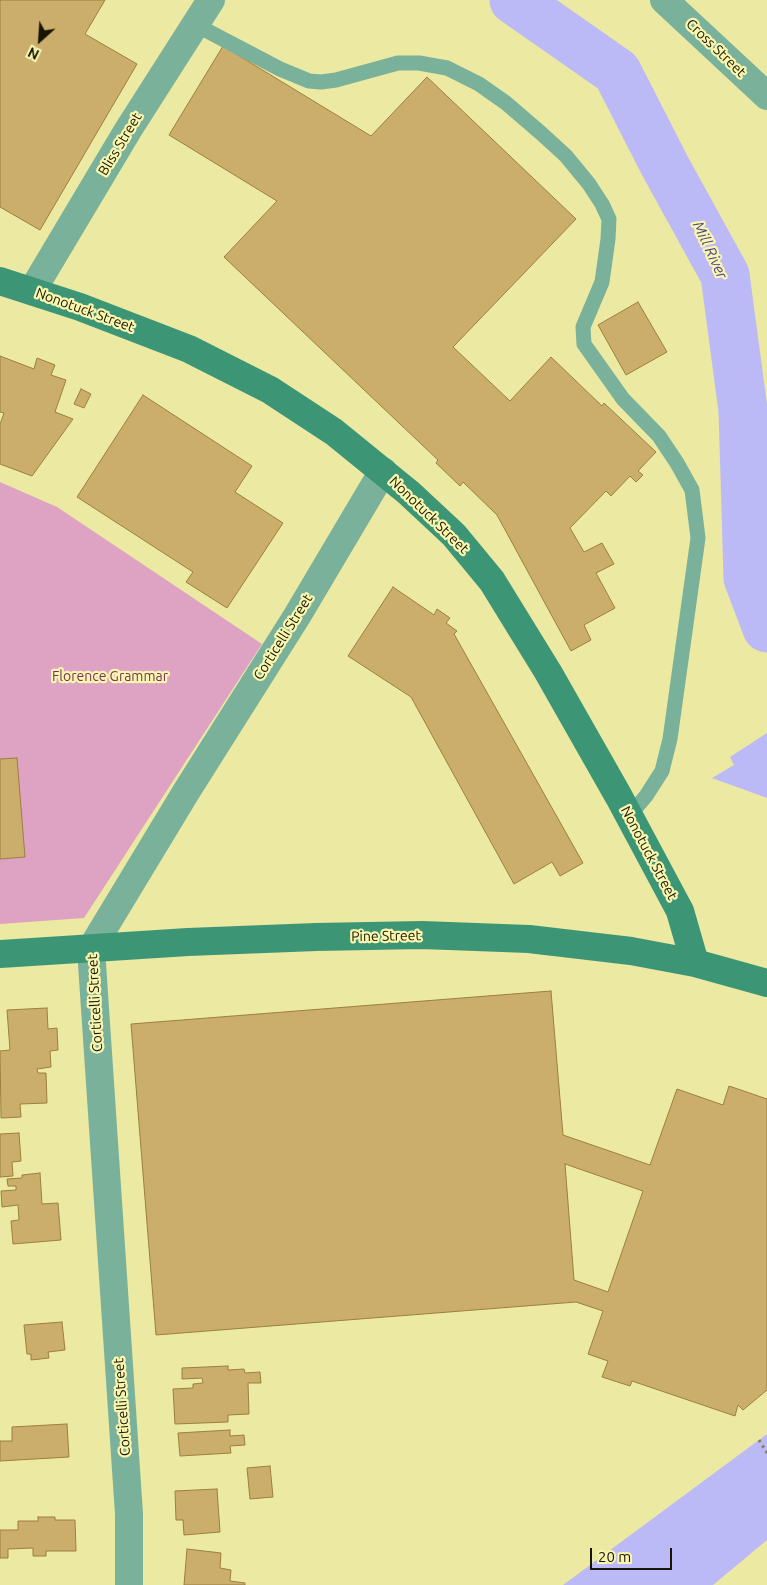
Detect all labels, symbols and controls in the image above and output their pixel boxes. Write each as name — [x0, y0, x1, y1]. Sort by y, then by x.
north arrow — [15, 15, 65, 65]
street label: Cross Street — [683, 15, 749, 81]
text: N — [25, 44, 42, 63]
street label: Bliss Street — [95, 109, 145, 179]
water label: Mill River — [689, 218, 731, 282]
street label: Nonotuck Street — [33, 284, 137, 336]
street label: Nonotuck Street — [386, 473, 472, 557]
street label: Corticelli Street — [250, 591, 316, 683]
park label: Florence Grammar — [52, 668, 168, 684]
street label: Nonotuck Street — [617, 803, 681, 903]
street label: Pine Street — [351, 927, 421, 945]
street label: Corticelli Street — [84, 954, 106, 1052]
street label: Corticelli Street — [110, 1357, 134, 1457]
scale bar — [592, 1538, 674, 1570]
text: 20 m — [598, 1548, 631, 1565]

